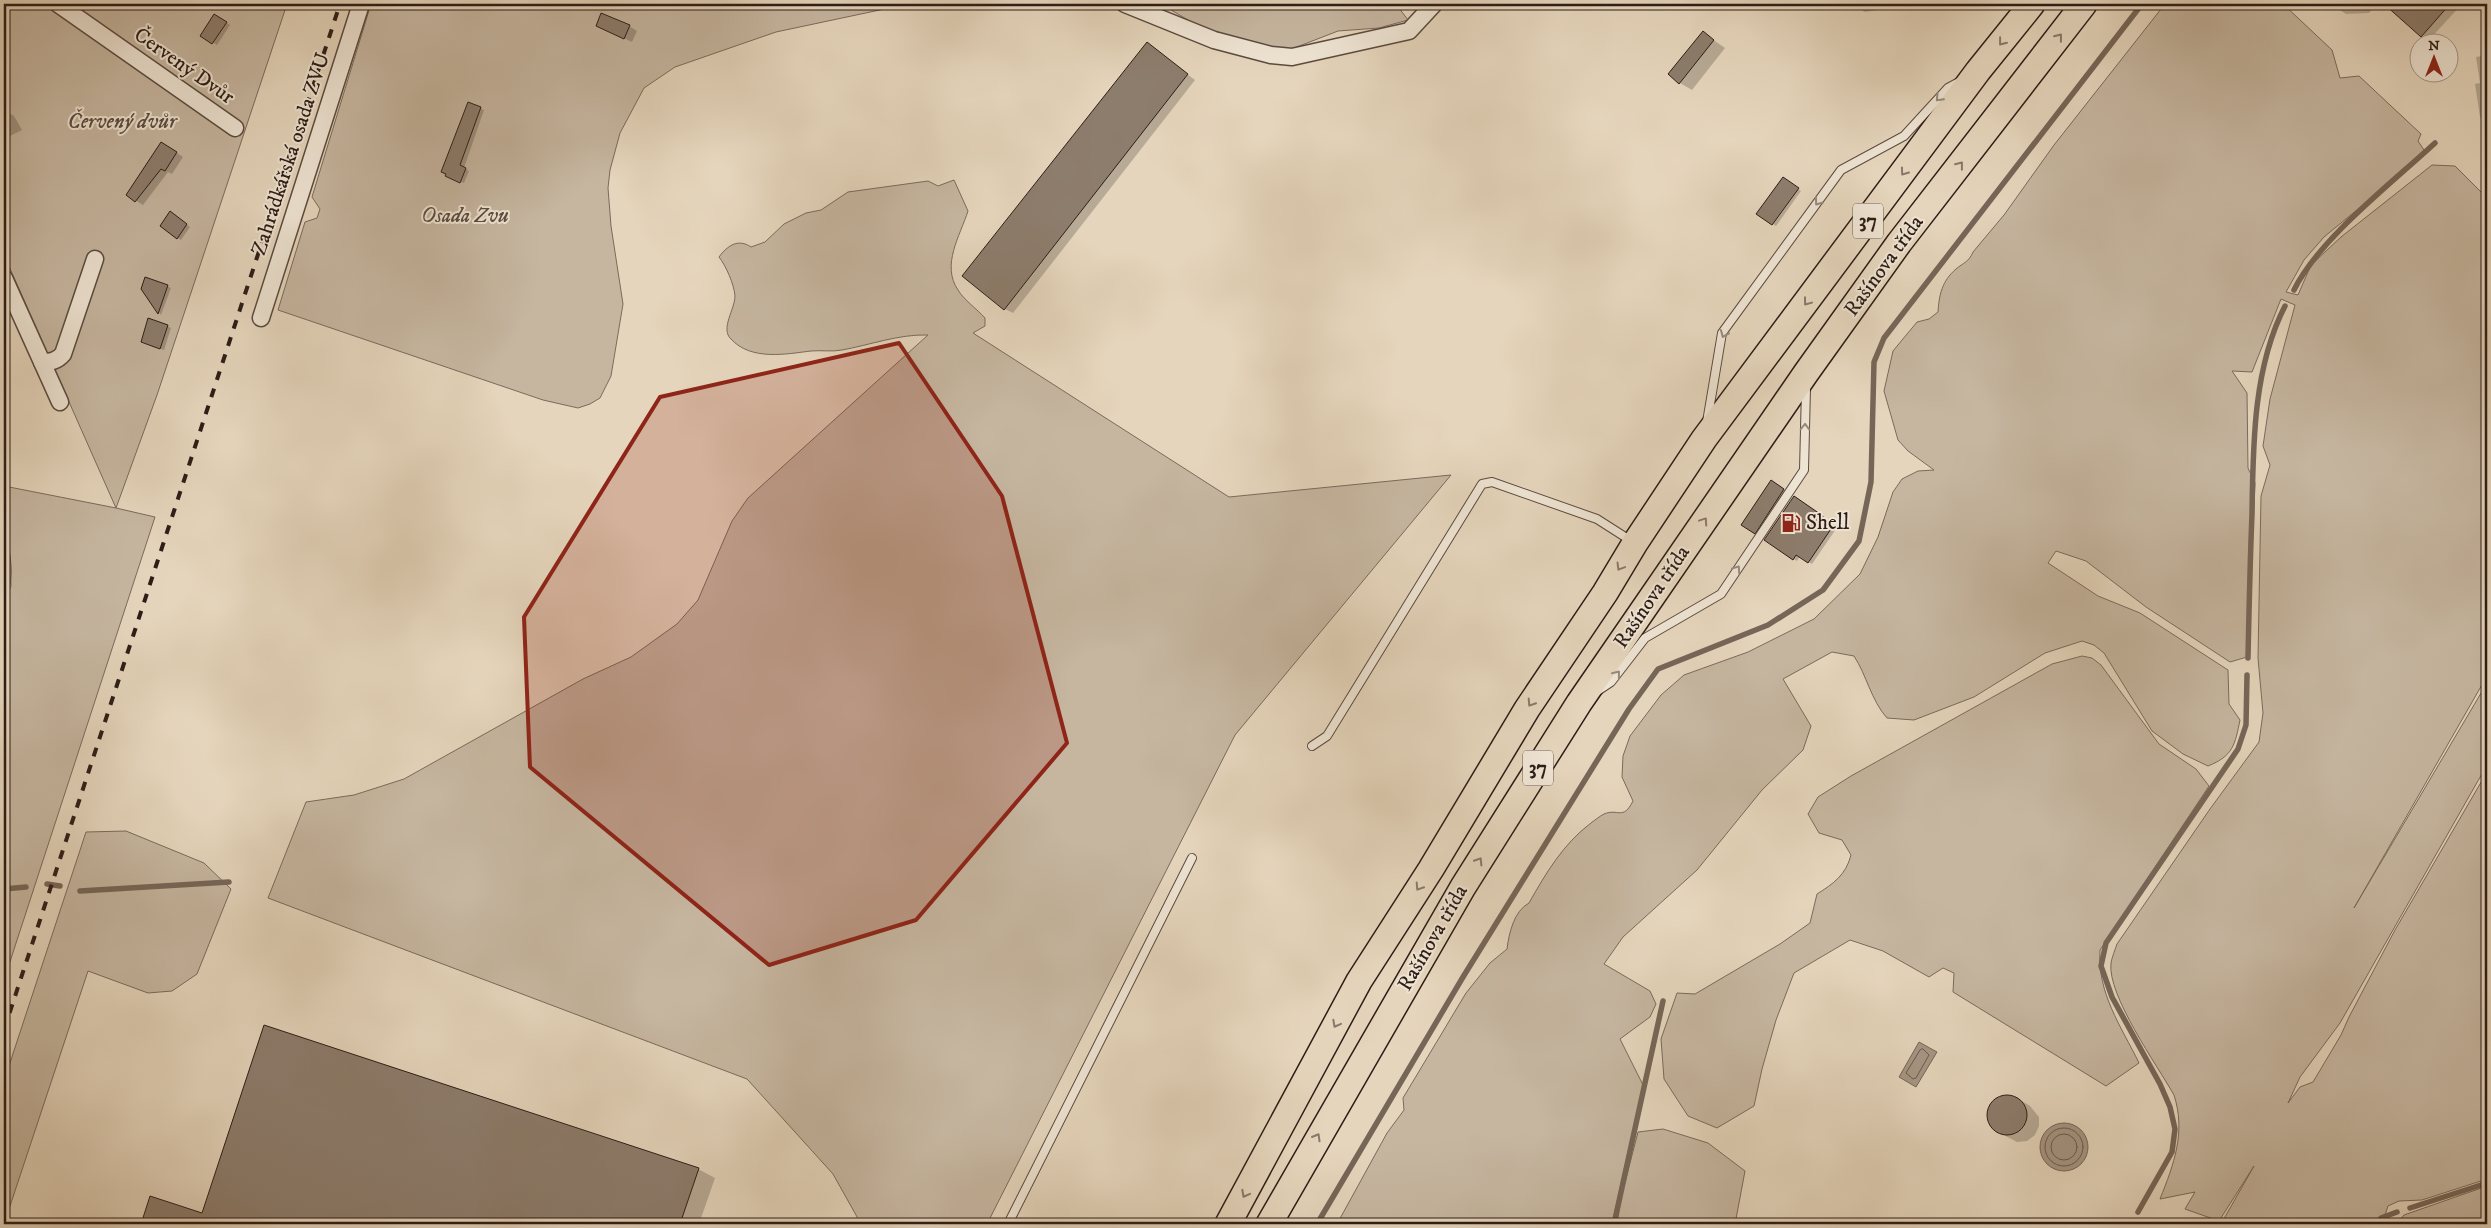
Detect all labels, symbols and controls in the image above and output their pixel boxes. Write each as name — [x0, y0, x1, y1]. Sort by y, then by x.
street label: Červený Dvůr — [129, 20, 241, 110]
north arrow — [2408, 32, 2458, 82]
one-way arrow — [2053, 34, 2061, 43]
one-way arrow — [1999, 36, 2007, 45]
text: N — [2428, 37, 2440, 55]
street label: Zahrádkářská osada ZVU — [246, 49, 336, 259]
one-way arrow — [1936, 93, 1945, 102]
park label: Červený dvůr — [68, 108, 178, 135]
one-way arrow — [1954, 162, 1962, 171]
one-way arrow — [1901, 166, 1910, 176]
one-way arrow — [1815, 196, 1824, 206]
park label: Osada Zvu — [421, 203, 509, 229]
road number: 37 — [1853, 204, 1883, 238]
street label: Rašínova třída — [1839, 210, 1929, 322]
one-way arrow — [1804, 296, 1813, 306]
one-way arrow — [1720, 329, 1730, 338]
one-way arrow — [1800, 423, 1810, 430]
place label: Shell — [1806, 510, 1850, 536]
fuel station icon: Shell — [1780, 512, 1802, 534]
one-way arrow — [1698, 517, 1707, 527]
street label: Rašínova třída — [1608, 541, 1696, 653]
one-way arrow — [1617, 562, 1627, 571]
one-way arrow — [1731, 565, 1740, 575]
one-way arrow — [1612, 670, 1621, 679]
one-way arrow — [1528, 697, 1537, 707]
road number: 37 — [1523, 750, 1553, 786]
one-way arrow — [1473, 858, 1483, 867]
street label: Rašínova třída — [1392, 880, 1474, 996]
one-way arrow — [1416, 882, 1426, 891]
one-way arrow — [1332, 1019, 1342, 1028]
one-way arrow — [1311, 1134, 1321, 1143]
one-way arrow — [1241, 1189, 1251, 1198]

